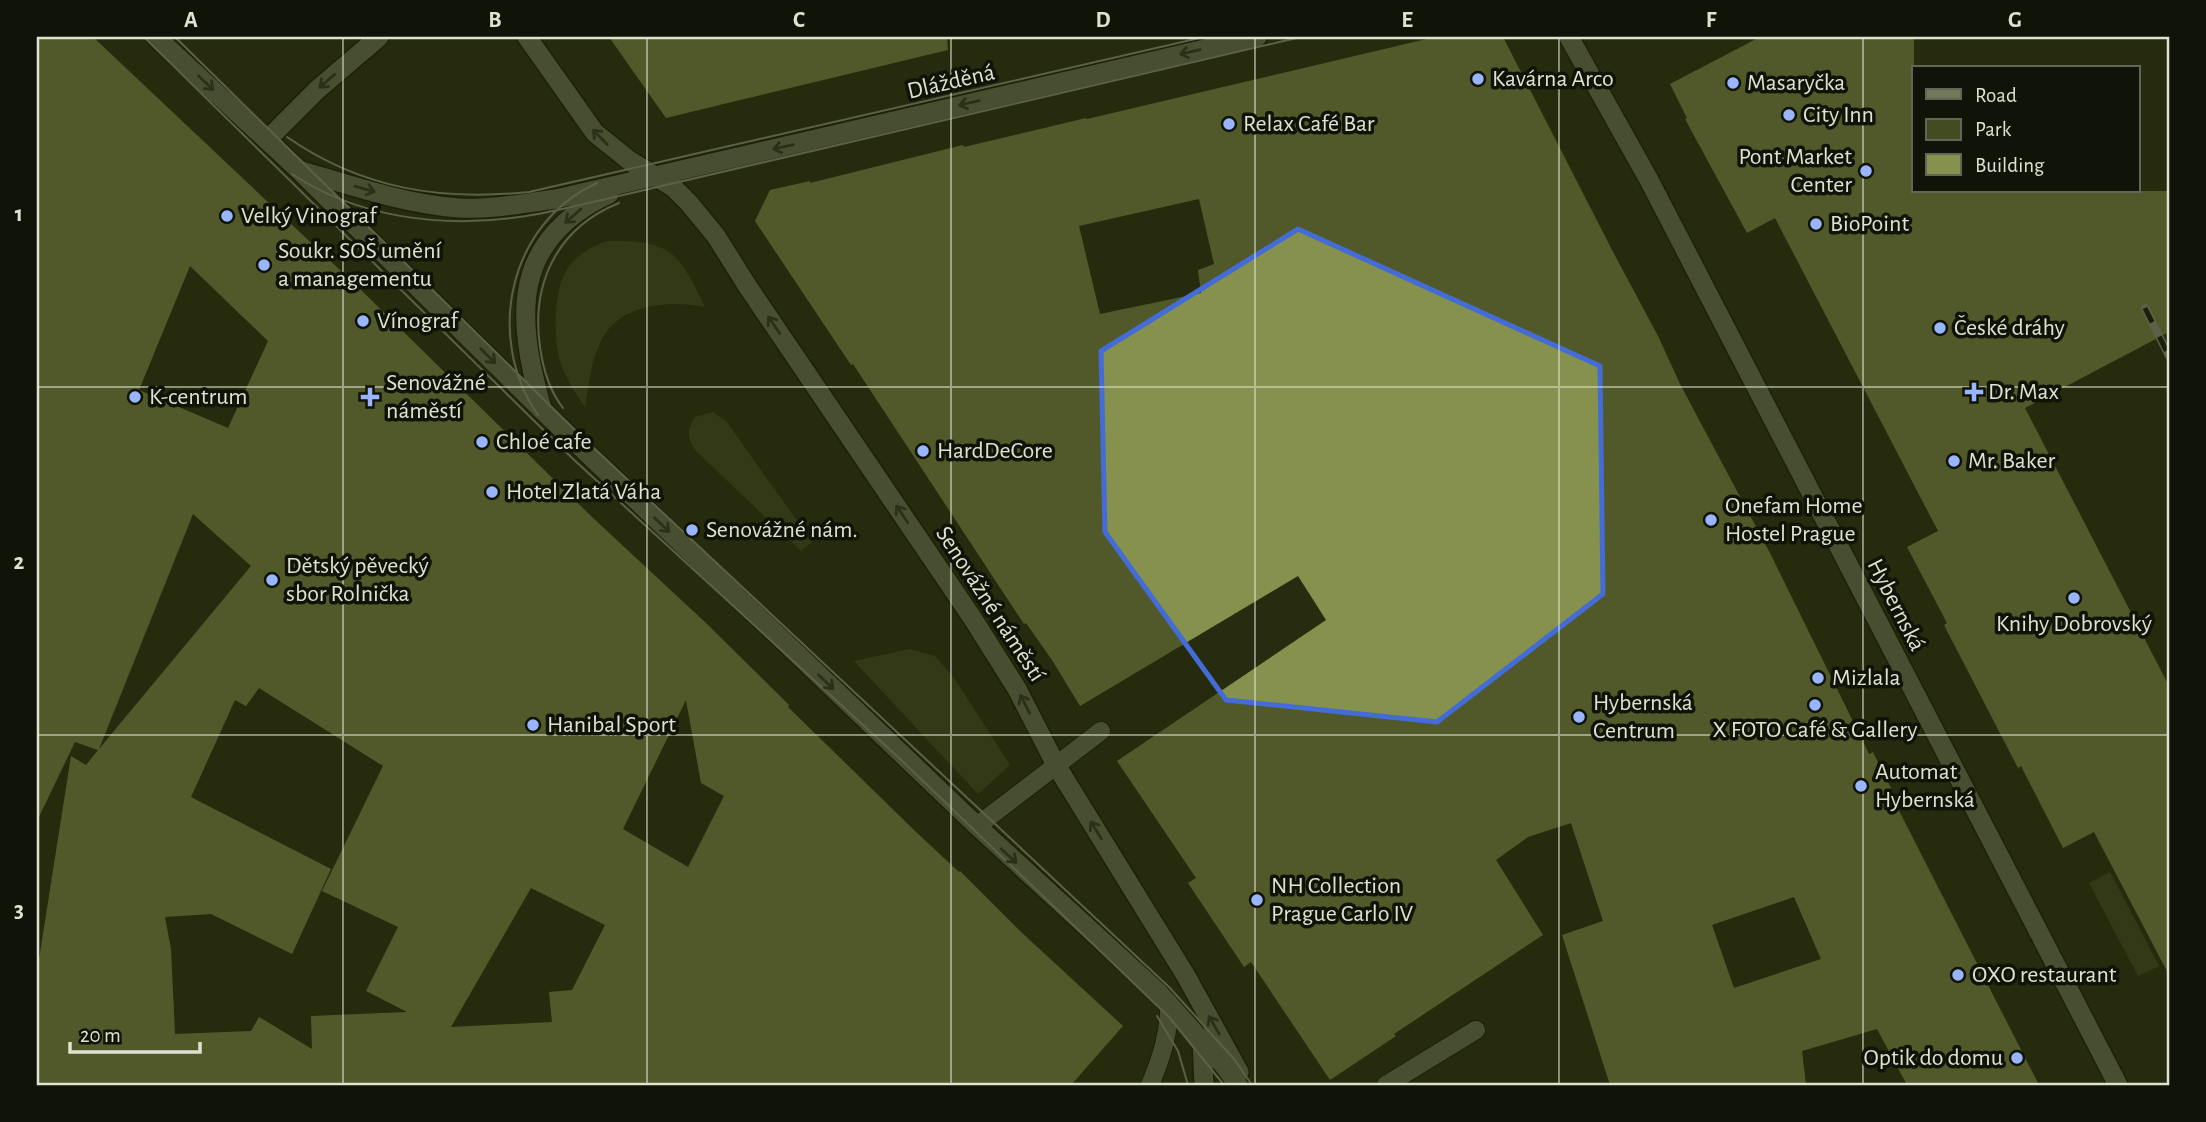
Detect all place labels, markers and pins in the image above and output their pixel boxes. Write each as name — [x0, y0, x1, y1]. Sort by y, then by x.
place label: Kavárna Arco — [1492, 67, 1614, 91]
marker: Kavárna Arco — [1470, 71, 1486, 87]
place label: Masaryčka — [1747, 71, 1845, 95]
marker: Masaryčka — [1725, 75, 1741, 91]
place label: City Inn — [1803, 103, 1874, 127]
marker: City Inn — [1781, 107, 1797, 123]
place label: Relax Café Bar — [1243, 112, 1375, 136]
marker: Relax Café Bar — [1221, 116, 1237, 132]
place label: Pont Market Center — [1738, 145, 1852, 197]
marker: Pont Market Center — [1858, 163, 1874, 179]
place label: Velký Vinograf — [241, 204, 378, 228]
marker: Velký Vinograf — [219, 208, 235, 224]
place label: BioPoint — [1830, 212, 1909, 236]
marker: BioPoint — [1808, 216, 1824, 232]
place label: Soukr. SOŠ umění a managementu — [278, 238, 442, 291]
marker: Soukr. SOŠ umění a managementu — [256, 257, 272, 273]
place label: Vínograf — [377, 309, 460, 333]
marker: Vínograf — [355, 313, 371, 329]
place label: České dráhy — [1954, 315, 2065, 340]
marker: České dráhy — [1932, 320, 1948, 336]
place label: Senovážné náměstí — [386, 371, 486, 423]
place label: Dr. Max — [1988, 380, 2059, 404]
marker: Dr. Max — [1966, 384, 1982, 400]
place label: K-centrum — [149, 385, 247, 409]
marker: Senovážné náměstí — [360, 387, 380, 407]
marker: K-centrum — [127, 389, 143, 405]
place label: Chloé cafe — [496, 430, 591, 454]
marker: Chloé cafe — [474, 434, 490, 450]
place label: HardDeCore — [937, 439, 1053, 463]
marker: HardDeCore — [915, 443, 931, 459]
place label: Mr. Baker — [1968, 449, 2055, 473]
marker: Mr. Baker — [1946, 453, 1962, 469]
place label: Hotel Zlatá Váha — [506, 480, 661, 504]
marker: Hotel Zlatá Váha — [484, 484, 500, 500]
place label: Onefam Home Hostel Prague — [1725, 494, 1862, 546]
marker: Onefam Home Hostel Prague — [1703, 512, 1719, 528]
place label: Senovážné nám. — [706, 518, 858, 542]
marker: Senovážné nám. — [684, 522, 700, 538]
place label: Dětský pěvecký sbor Rolnička — [286, 554, 429, 606]
marker: Dětský pěvecký sbor Rolnička — [264, 572, 280, 588]
marker: Knihy Dobrovský — [2066, 590, 2082, 606]
place label: Knihy Dobrovský — [1996, 612, 2152, 636]
place label: Mizlala — [1832, 666, 1901, 690]
marker: Mizlala — [1810, 670, 1826, 686]
place label: Hybernská Centrum — [1593, 691, 1693, 743]
marker: X FOTO Café & Gallery — [1807, 697, 1823, 713]
marker: Hybernská Centrum — [1571, 709, 1587, 725]
place label: Hanibal Sport — [547, 713, 676, 737]
marker: Hanibal Sport — [525, 717, 541, 733]
place label: X FOTO Café & Gallery — [1712, 718, 1918, 742]
place label: Automat Hybernská — [1875, 760, 1975, 812]
marker: Automat Hybernská — [1853, 778, 1869, 794]
place label: NH Collection Prague Carlo IV — [1271, 874, 1413, 926]
marker: NH Collection Prague Carlo IV — [1249, 892, 1265, 908]
place label: OXO restaurant — [1972, 963, 2117, 987]
marker: OXO restaurant — [1950, 967, 1966, 983]
place label: Optik do domu — [1864, 1046, 2003, 1070]
marker: Optik do domu — [2009, 1050, 2025, 1066]

